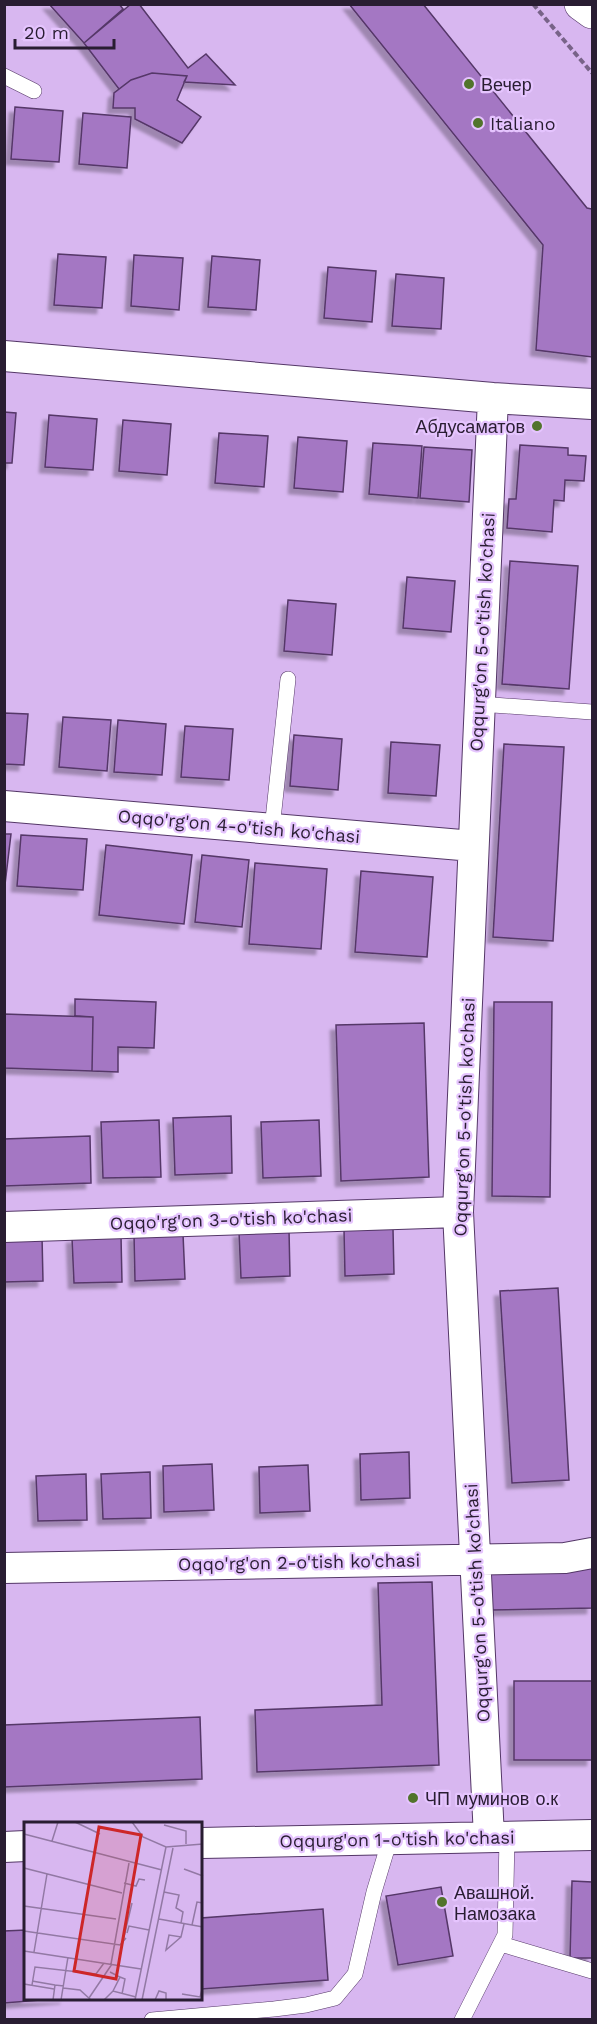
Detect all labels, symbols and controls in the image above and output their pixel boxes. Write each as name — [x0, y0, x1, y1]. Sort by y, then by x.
scale bar — [15, 12, 114, 50]
text: 20 m — [24, 22, 69, 43]
place label: Вечер — [481, 74, 532, 95]
marker: Вечер — [462, 77, 476, 91]
place label: Italiano — [490, 113, 555, 134]
marker: Italiano — [471, 116, 485, 130]
place label: Абдусаматов — [416, 416, 525, 437]
marker: Абдусаматов — [530, 419, 544, 433]
street label: Oqqurg'on 5-o'tish ko'chasi — [465, 512, 499, 752]
street label: Oqqo'rg'on 4-o'tish ko'chasi — [117, 805, 361, 847]
street label: Oqqurg'on 5-o'tish ko'chasi — [449, 997, 479, 1237]
street label: Oqqo'rg'on 3-o'tish ko'chasi — [109, 1204, 353, 1234]
street label: Oqqurg'on 5-o'tish ko'chasi — [460, 1483, 494, 1723]
street label: Oqqo'rg'on 2-o'tish ko'chasi — [178, 1549, 420, 1575]
place label: ЧП муминов о.к — [425, 1788, 558, 1809]
marker: ЧП муминов о.к — [406, 1791, 420, 1805]
inset map — [24, 1822, 202, 2000]
street label: Oqqurg'on 1-o'tish ko'chasi — [279, 1826, 515, 1852]
place label: Авашной. Намозака — [454, 1882, 537, 1924]
marker: Авашной. Намозака — [435, 1895, 449, 1909]

